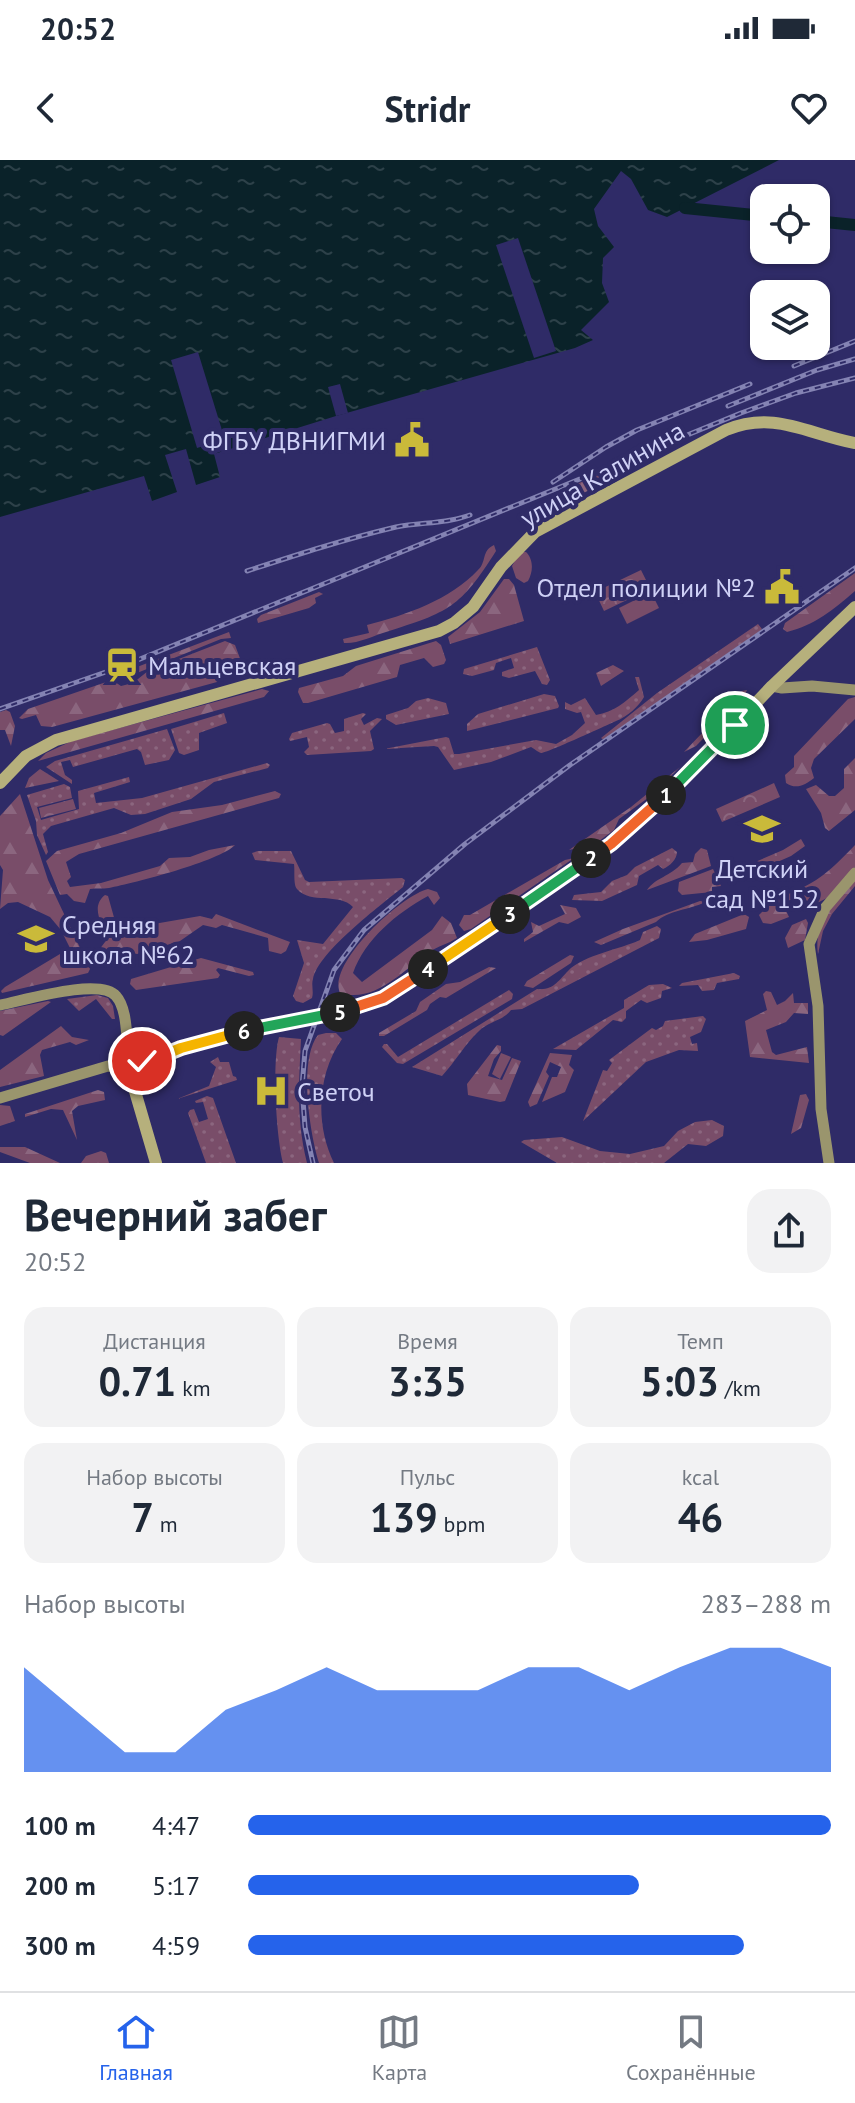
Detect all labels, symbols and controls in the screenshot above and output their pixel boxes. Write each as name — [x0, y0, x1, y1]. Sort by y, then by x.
text: 20:52 — [40, 9, 116, 48]
text: Stridr — [384, 85, 471, 132]
icon: back — [24, 86, 68, 130]
icon: heart — [787, 86, 831, 130]
map controls — [750, 184, 830, 360]
button: locate — [750, 184, 830, 264]
button: layers — [750, 280, 830, 360]
street label: улица Калинина — [514, 414, 690, 534]
public building icon: ФГБУ ДВНИГМИ — [393, 421, 431, 459]
place label: ФГБУ ДВНИГМИ — [203, 424, 386, 457]
public building icon: Отдел полиции №2 — [763, 568, 801, 606]
place label: Отдел полиции №2 — [536, 571, 756, 604]
station icon: Мальцевская — [103, 646, 141, 684]
place label: Мальцевская — [148, 649, 296, 682]
pin — [701, 691, 769, 759]
icon: arrive — [713, 703, 757, 747]
pin: 1 — [646, 775, 686, 815]
text: 1 — [660, 781, 672, 809]
school or university icon: Детский сад №152 — [743, 810, 781, 848]
pin: 2 — [571, 838, 611, 878]
text: 2 — [585, 844, 597, 872]
place label: Детский сад №152 — [705, 852, 819, 915]
pin: 3 — [490, 894, 530, 934]
text: 3 — [504, 900, 516, 928]
place label: Средняя школа №62 — [62, 908, 195, 971]
school or university icon: Средняя школа №62 — [17, 920, 55, 958]
pin: 4 — [408, 949, 448, 989]
text: 4 — [422, 955, 434, 983]
pin: 5 — [320, 992, 360, 1032]
text: 5 — [334, 998, 346, 1026]
pin: 6 — [224, 1011, 264, 1051]
text: 6 — [238, 1017, 250, 1045]
pin — [108, 1027, 176, 1095]
icon: check — [120, 1039, 164, 1083]
hospital icon: Светоч — [252, 1072, 290, 1110]
place label: Светоч — [297, 1075, 375, 1108]
text: Вечерний забег — [24, 1186, 327, 1243]
button: share — [747, 1189, 831, 1273]
text: 20:52 — [24, 1245, 86, 1278]
text: Дистанция — [103, 1327, 206, 1355]
text: Время — [397, 1327, 458, 1355]
text: Темп — [677, 1327, 724, 1355]
text: 0.71 — [98, 1355, 176, 1407]
text: 3:35 — [388, 1355, 467, 1407]
text: 5:03 — [640, 1355, 719, 1407]
text: km — [176, 1374, 211, 1402]
text: /km — [719, 1374, 761, 1402]
text: Набор высоты — [86, 1463, 223, 1491]
text: Пульс — [400, 1463, 455, 1491]
text: kcal — [682, 1463, 719, 1491]
text: 7 — [131, 1491, 154, 1543]
text: 139 — [370, 1491, 438, 1543]
text: 46 — [678, 1491, 723, 1543]
text: m — [154, 1510, 178, 1538]
text: bpm — [438, 1510, 485, 1538]
text: Набор высоты — [24, 1587, 186, 1620]
text: 283–288 m — [701, 1587, 831, 1620]
text: 100 m — [24, 1809, 96, 1842]
text: 4:47 — [152, 1809, 200, 1842]
text: 200 m — [24, 1869, 96, 1902]
text: 5:17 — [152, 1869, 200, 1902]
text: 300 m — [24, 1929, 96, 1962]
text: 4:59 — [152, 1929, 200, 1962]
tab: Главная — [99, 2010, 173, 2086]
tab: Карта — [372, 2010, 427, 2086]
tab: Сохранённые — [626, 2010, 756, 2086]

